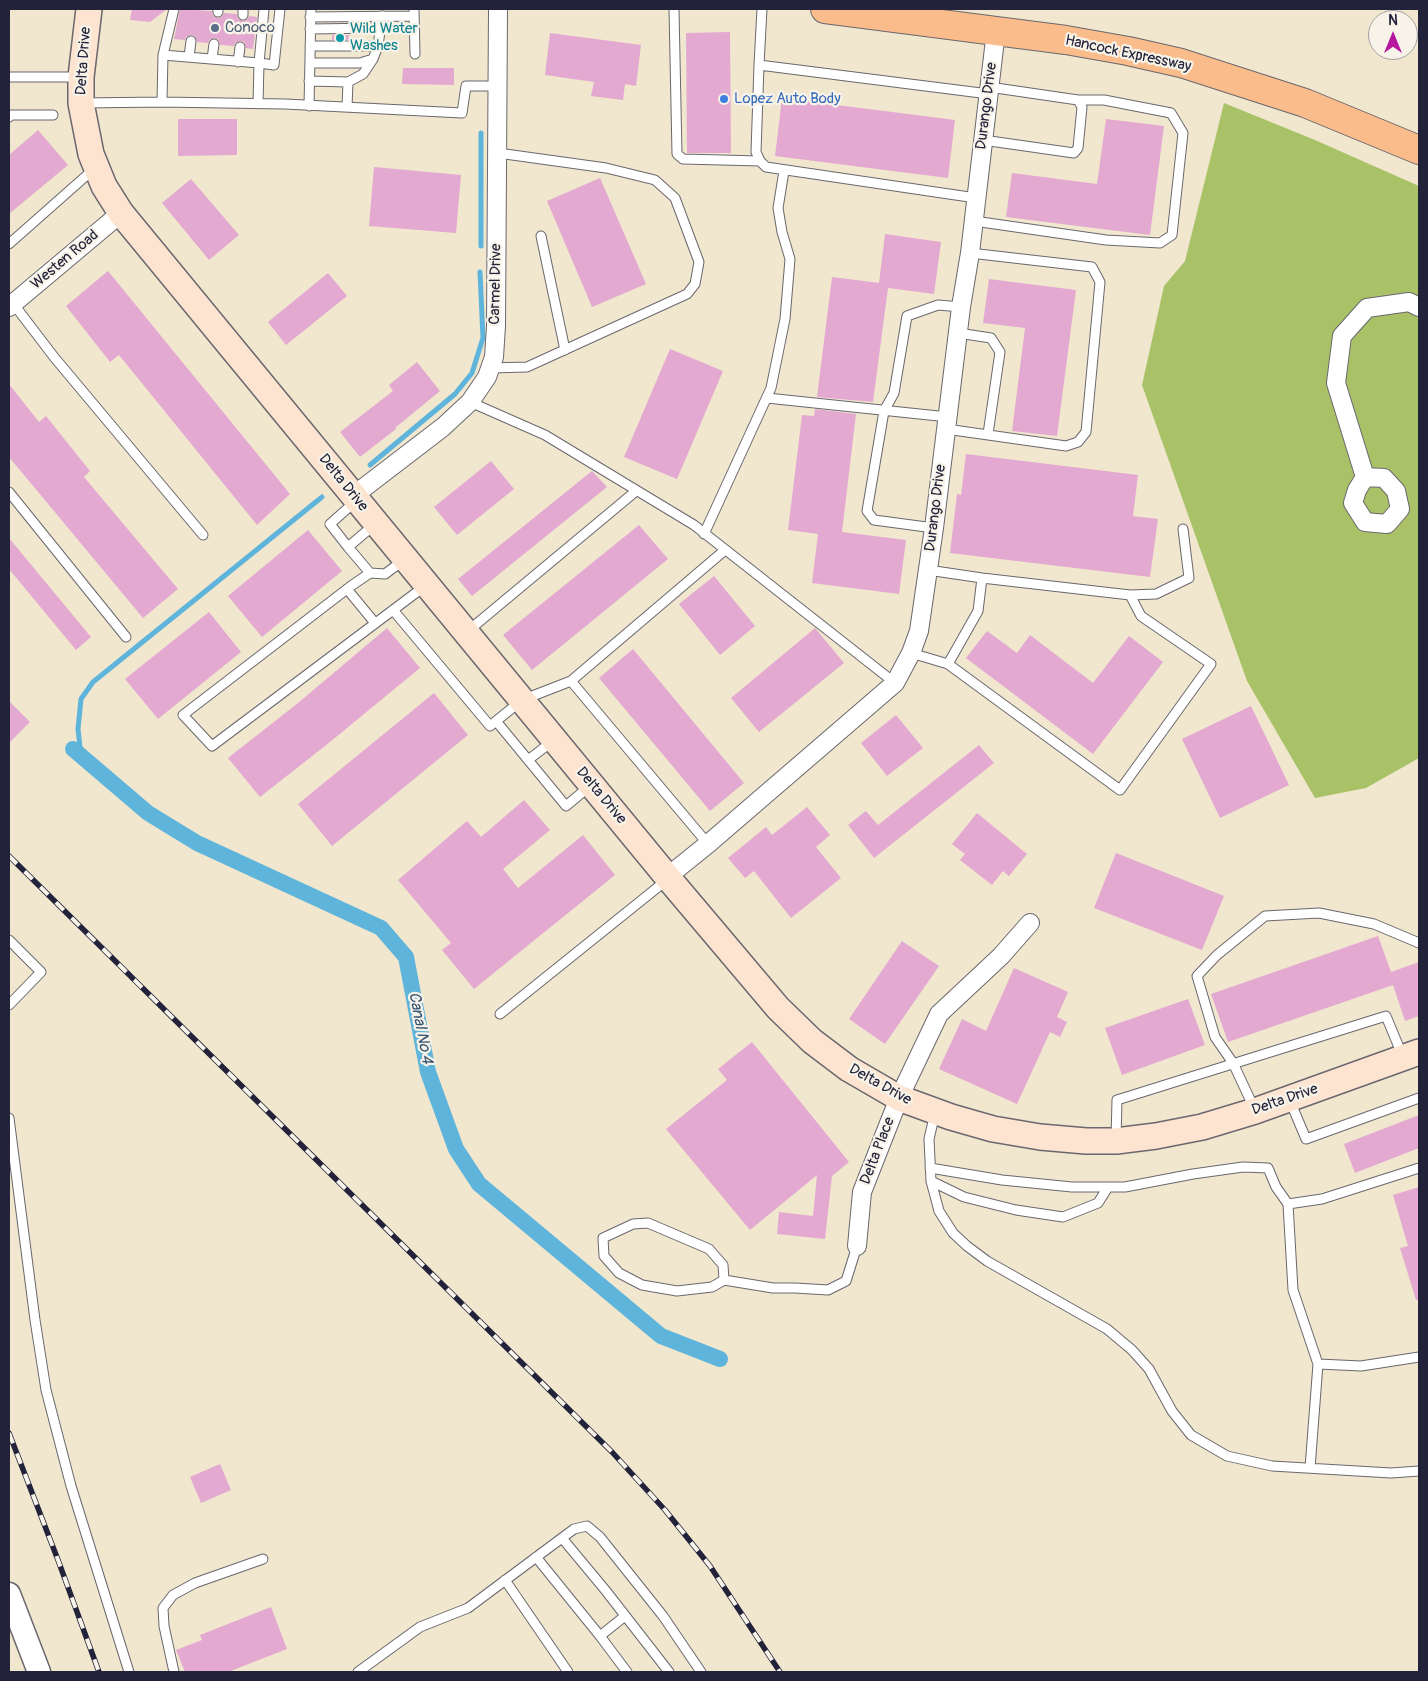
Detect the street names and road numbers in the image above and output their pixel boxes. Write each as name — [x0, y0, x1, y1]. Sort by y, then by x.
street label: Delta Drive — [73, 26, 95, 96]
street label: Hancock Expressway — [1063, 32, 1193, 76]
street label: Durango Drive — [973, 61, 1001, 151]
street label: Westen Road — [27, 226, 103, 294]
street label: Carmel Drive — [486, 243, 506, 325]
street label: Delta Drive — [314, 451, 372, 515]
street label: Durango Drive — [922, 463, 950, 553]
street label: Delta Drive — [572, 764, 630, 828]
street label: Delta Drive — [846, 1060, 914, 1110]
street label: Delta Drive — [1250, 1080, 1320, 1120]
street label: Delta Place — [857, 1115, 899, 1187]

